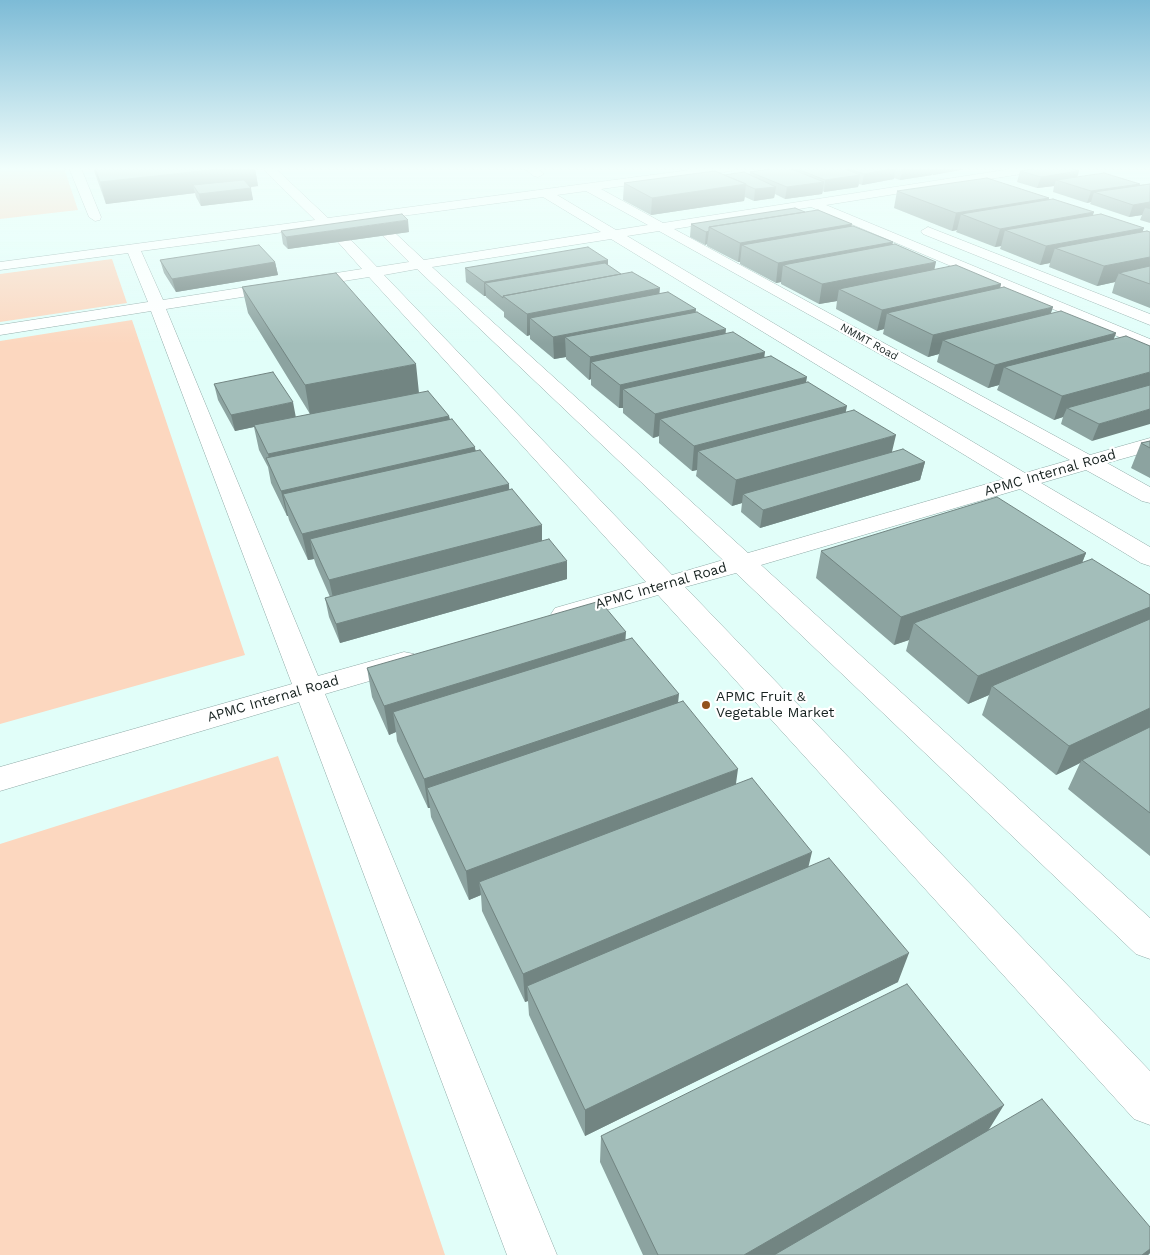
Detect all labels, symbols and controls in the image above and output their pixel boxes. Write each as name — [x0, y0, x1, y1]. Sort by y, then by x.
street label: NMMT Road — [838, 321, 900, 363]
street label: APMC Internal Road — [982, 446, 1118, 500]
street label: APMC Internal Road — [593, 559, 729, 613]
street label: APMC Internal Road — [205, 672, 341, 726]
place label: APMC Fruit & Vegetable Market — [716, 689, 834, 722]
marker: APMC Fruit & Vegetable Market — [700, 699, 712, 711]

